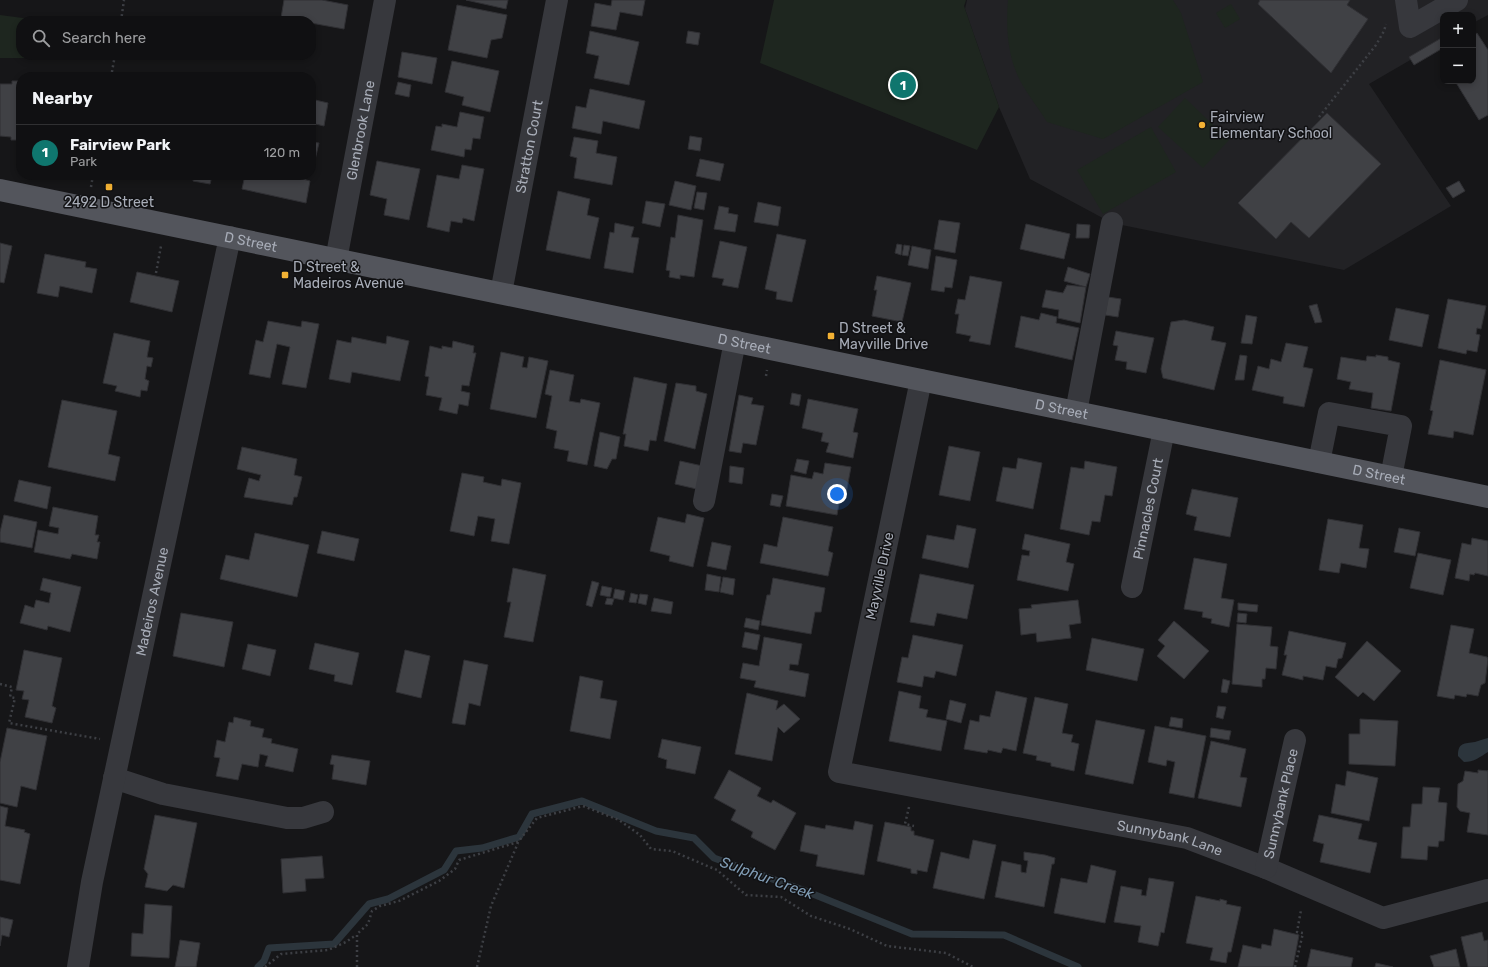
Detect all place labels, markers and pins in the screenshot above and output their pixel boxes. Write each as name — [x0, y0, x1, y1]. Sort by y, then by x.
pin: 1 — [890, 70, 916, 100]
place label: Fairview Elementary School — [1210, 109, 1332, 142]
marker: Fairview Elementary School — [1197, 120, 1207, 130]
marker: 2492 D Street — [104, 182, 114, 192]
place label: 2492 D Street — [64, 194, 155, 211]
place label: D Street & Madeiros Avenue — [293, 259, 404, 292]
marker: D Street & Madeiros Avenue — [280, 270, 290, 280]
place label: D Street & Mayville Drive — [839, 320, 928, 353]
marker: D Street & Mayville Drive — [826, 331, 836, 341]

